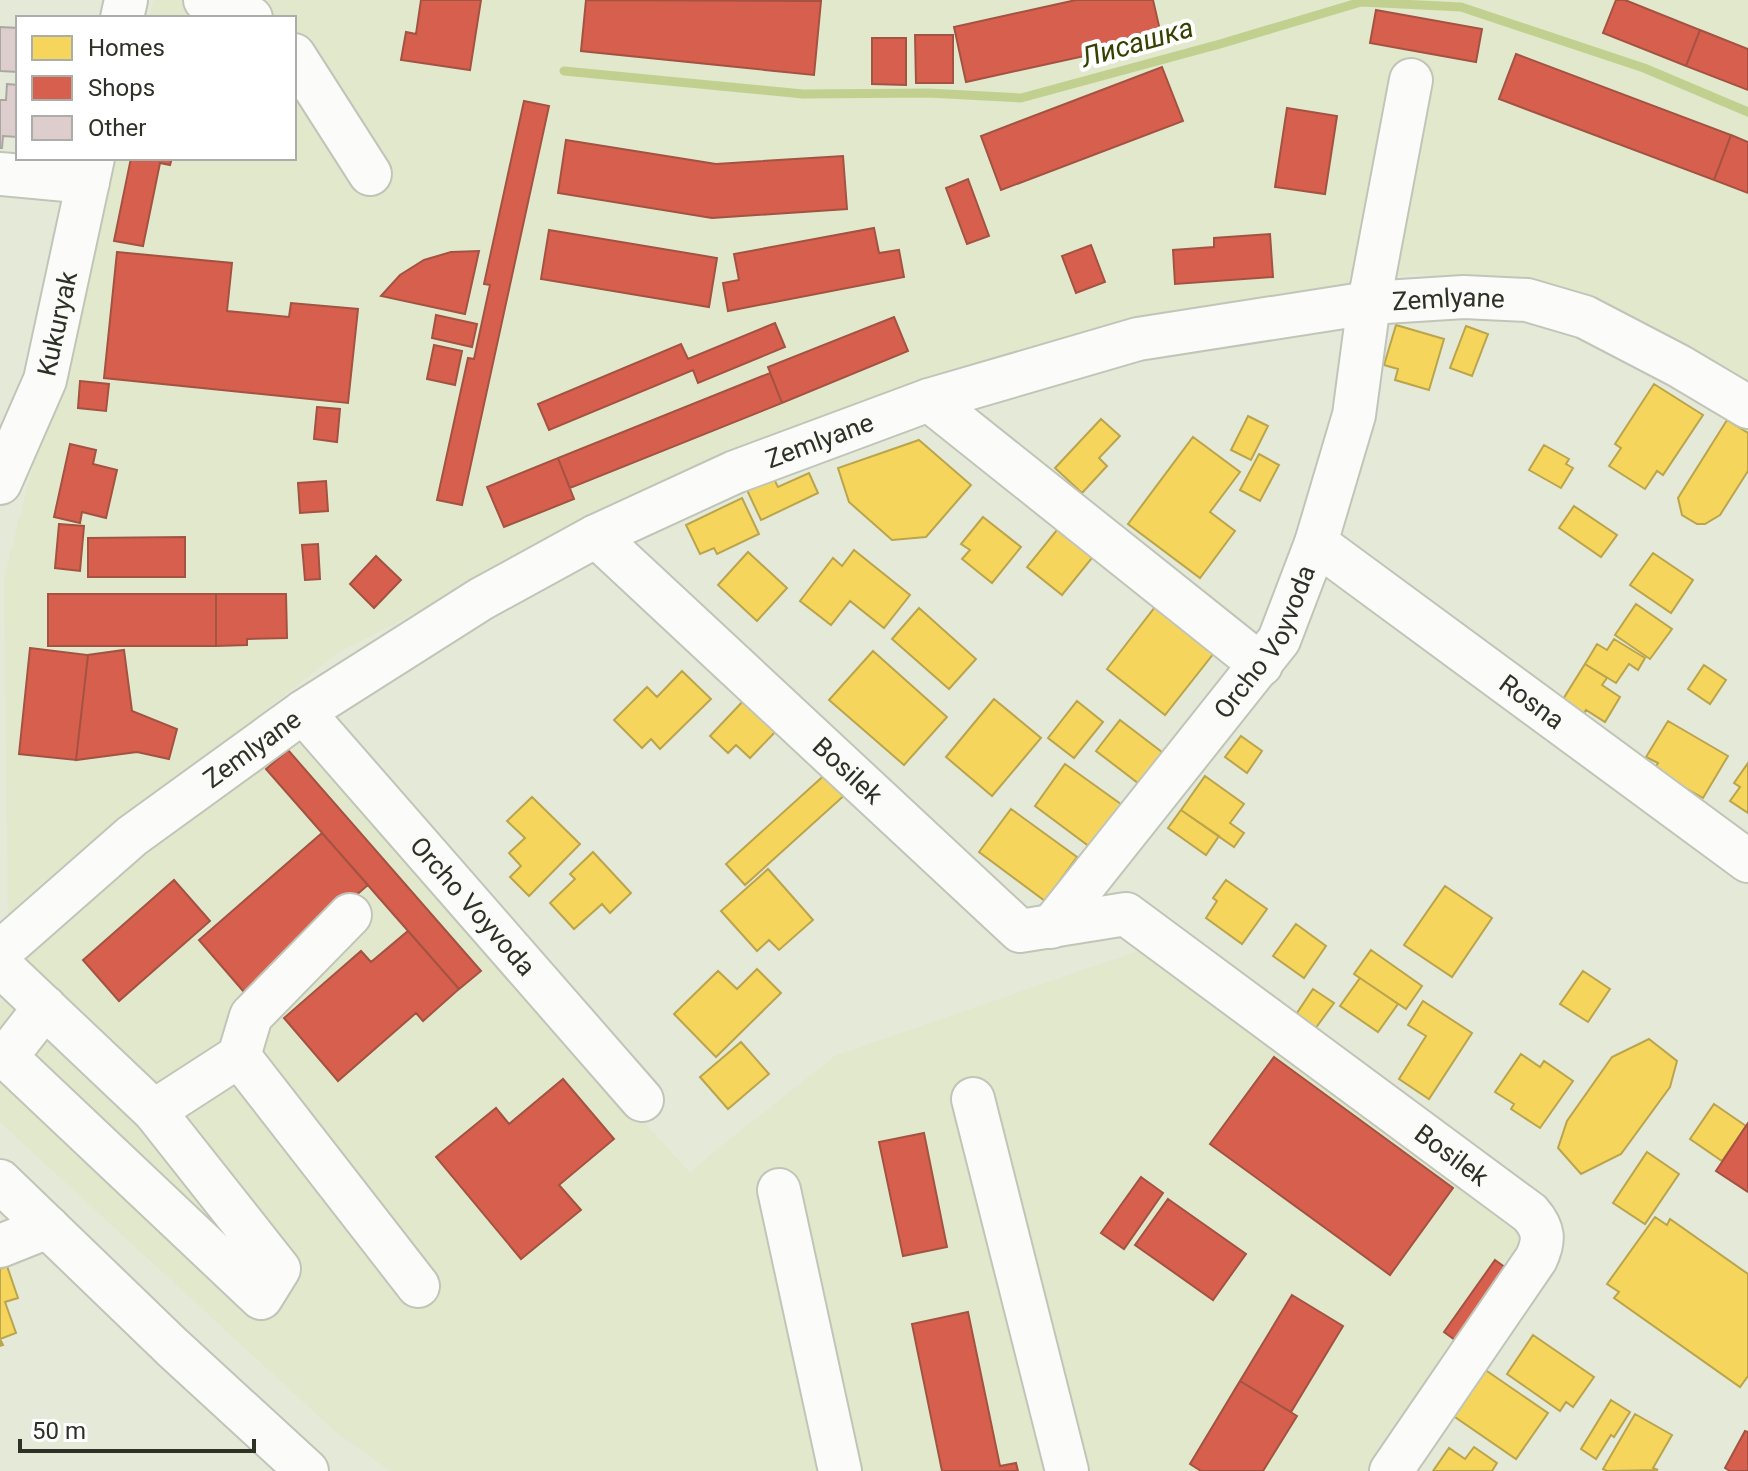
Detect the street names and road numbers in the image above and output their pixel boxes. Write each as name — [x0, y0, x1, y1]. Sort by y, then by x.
street label: Kukuryak — [31, 268, 83, 379]
street label: Zemlyane — [1391, 282, 1505, 317]
street label: Zemlyane — [761, 407, 877, 474]
street label: Orcho Voyvoda — [1208, 561, 1321, 724]
street label: Rosna — [1494, 668, 1570, 736]
street label: Zemlyane — [198, 704, 306, 794]
street label: Bosilek — [807, 731, 889, 811]
street label: Orcho Voyvoda — [404, 831, 542, 982]
street label: Bosilek — [1409, 1118, 1495, 1193]

